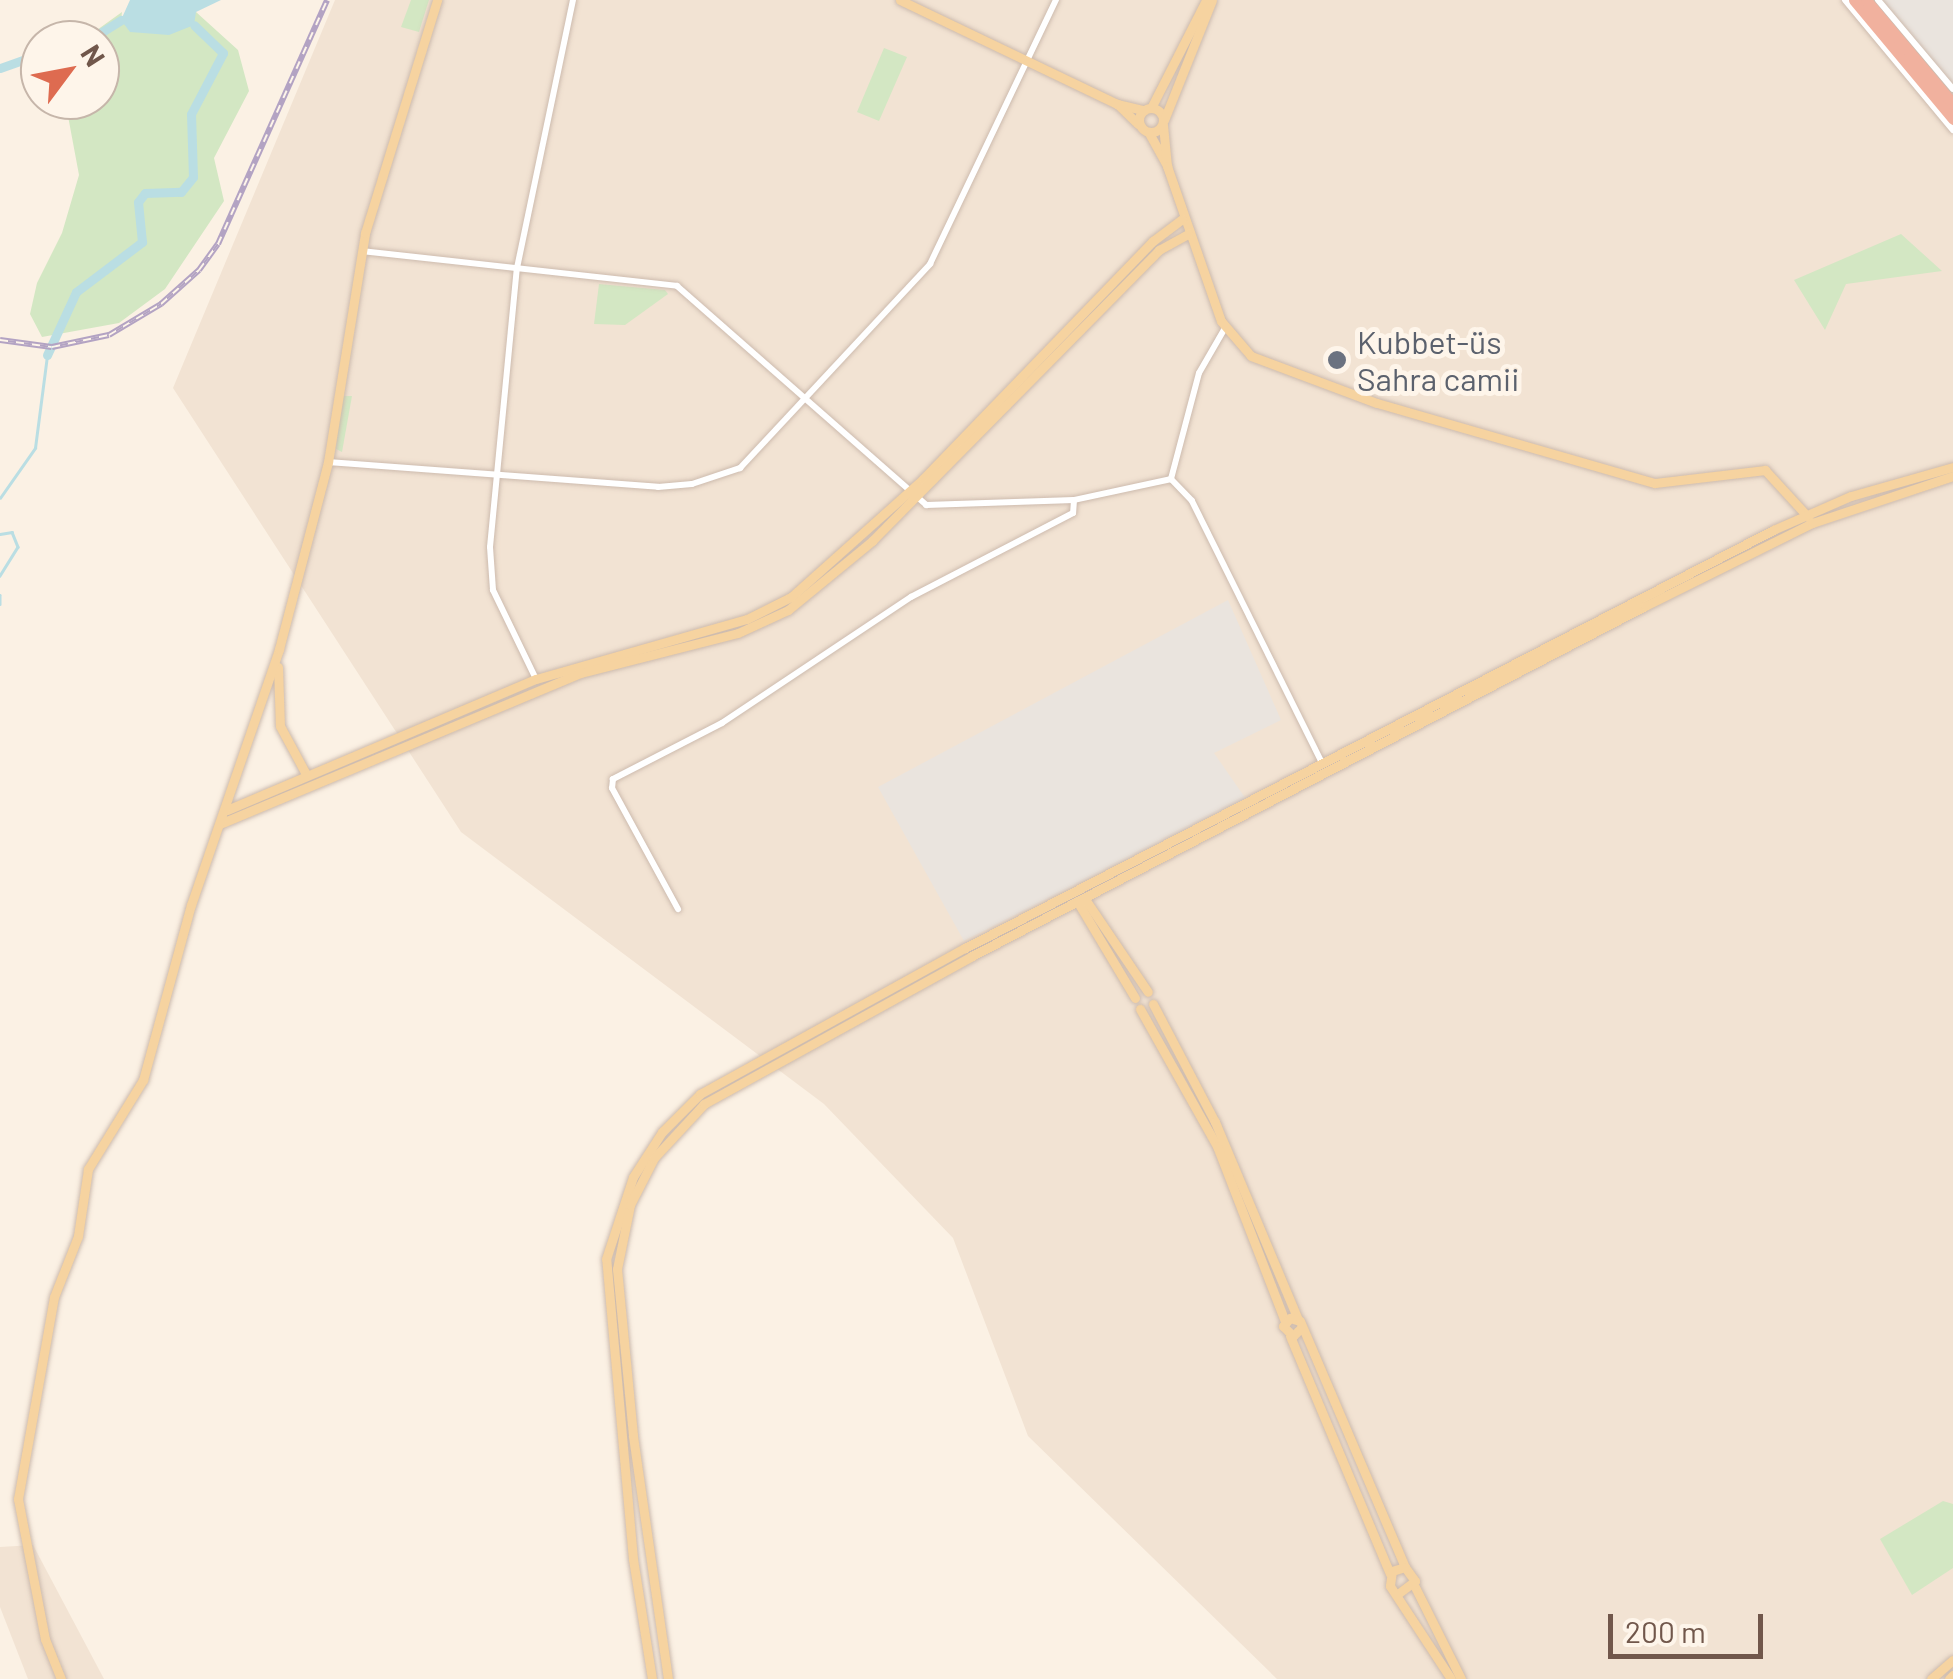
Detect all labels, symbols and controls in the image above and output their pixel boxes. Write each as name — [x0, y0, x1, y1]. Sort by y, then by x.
north arrow — [20, 20, 120, 120]
text: N — [74, 38, 113, 72]
place label: Kubbet-üs Sahra camii — [1357, 323, 1519, 398]
marker: Kubbet-üs Sahra camii — [1326, 349, 1348, 371]
scale bar — [1613, 1594, 1768, 1656]
text: 200 m — [1625, 1613, 1706, 1649]

